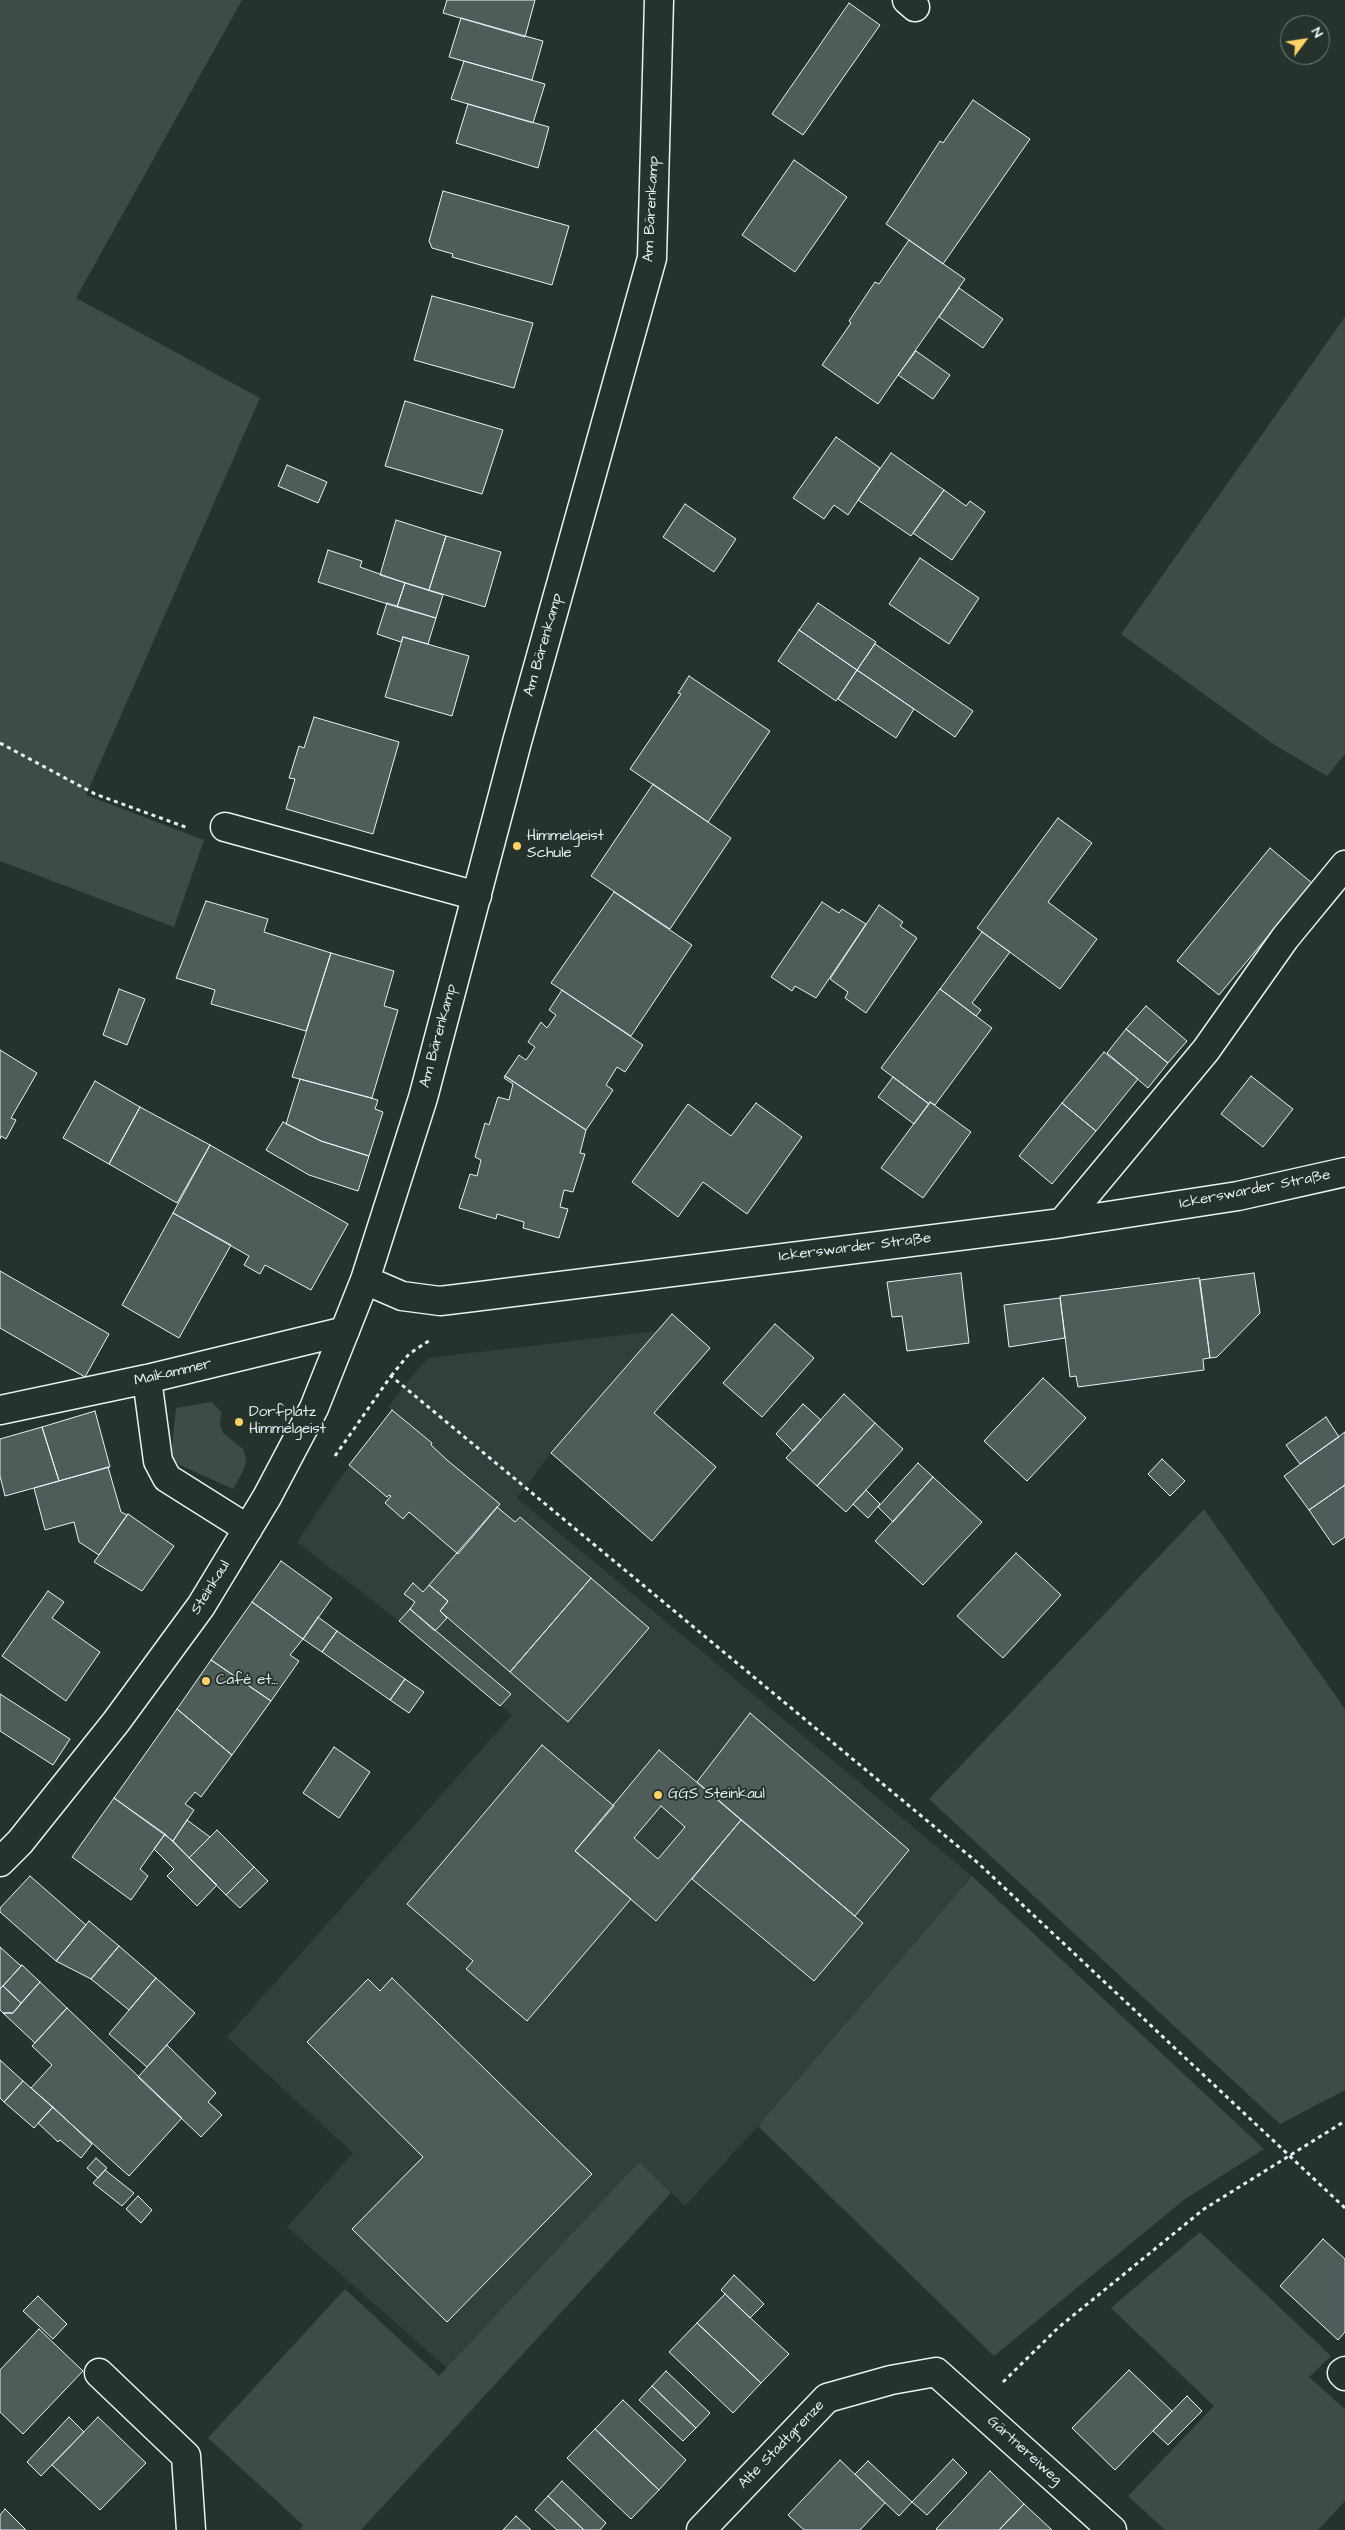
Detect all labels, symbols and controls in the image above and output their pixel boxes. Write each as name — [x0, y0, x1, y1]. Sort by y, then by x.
north arrow — [1280, 15, 1330, 65]
text: N — [1306, 24, 1328, 42]
street label: Am Bärenkamp — [640, 155, 664, 263]
street label: Am Bärenkamp — [521, 591, 567, 699]
place label: Himmelgeist Schule — [527, 828, 604, 863]
marker: Himmelgeist Schule — [511, 840, 523, 852]
street label: Am Bärenkamp — [417, 982, 461, 1090]
street label: Ickerswarder Straße — [1178, 1167, 1332, 1213]
street label: Ickerswarder Straße — [778, 1230, 932, 1266]
street label: Maikammer — [133, 1355, 213, 1391]
place label: Dorfplatz Himmelgeist — [249, 1404, 326, 1439]
marker: Dorfplatz Himmelgeist — [233, 1416, 245, 1428]
street label: Steinkaul — [187, 1558, 235, 1618]
place label: Café et... — [216, 1672, 278, 1690]
marker: Café et... — [200, 1675, 212, 1687]
place label: GGS Steinkaul — [668, 1786, 765, 1804]
marker: GGS Steinkaul — [652, 1789, 664, 1801]
street label: Alte Stadtgrenze — [735, 2397, 829, 2493]
street label: Gärtnereiweg — [983, 2413, 1065, 2489]

